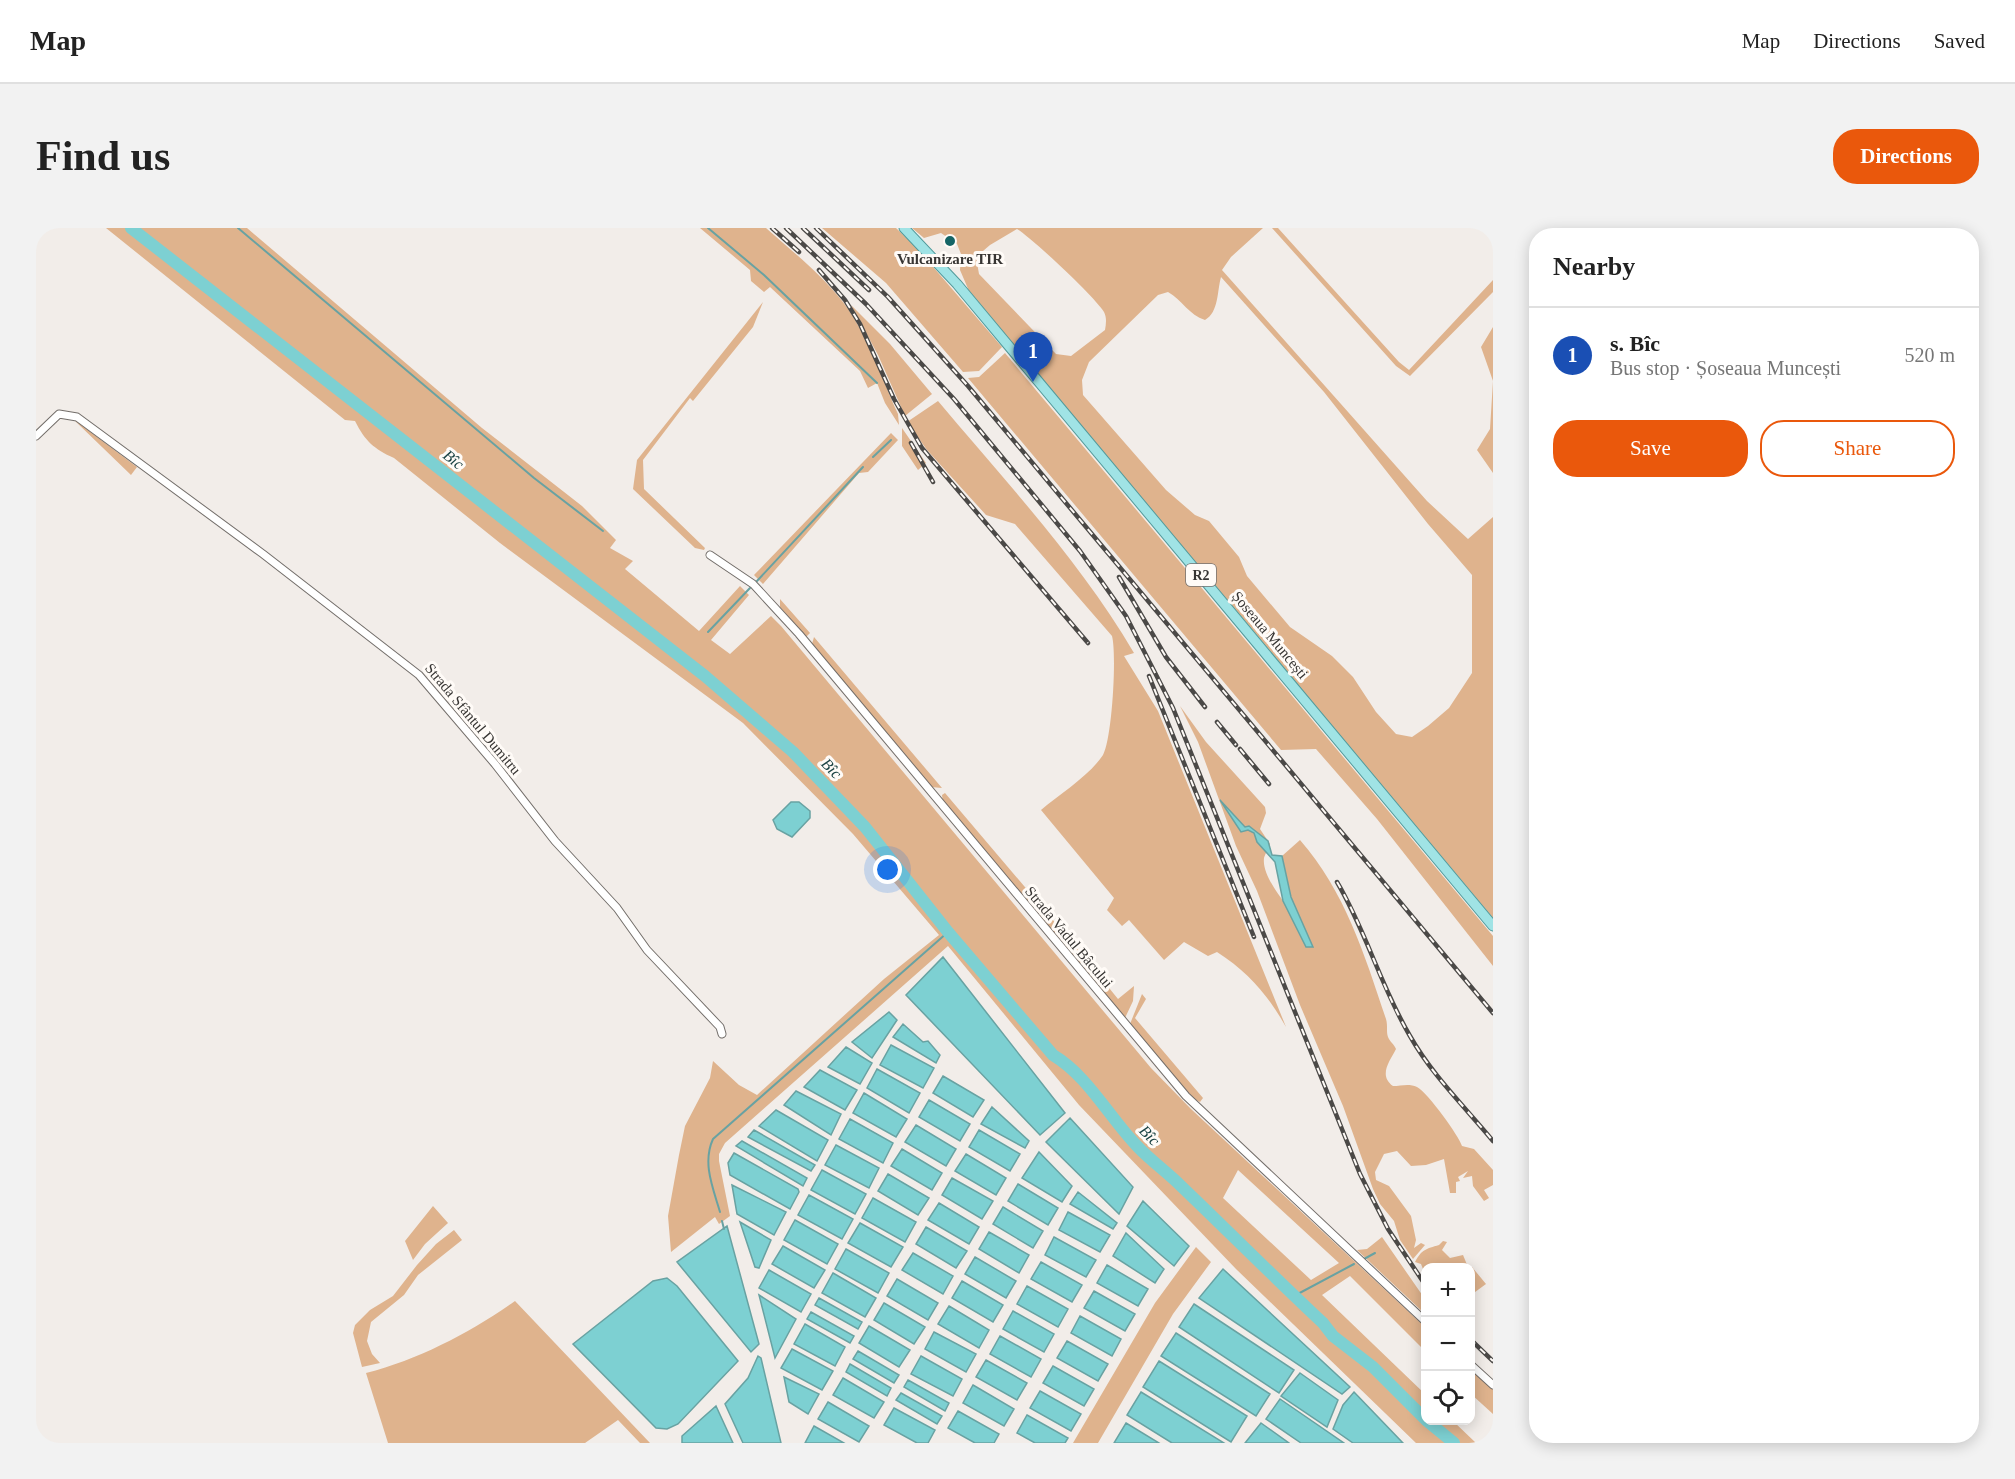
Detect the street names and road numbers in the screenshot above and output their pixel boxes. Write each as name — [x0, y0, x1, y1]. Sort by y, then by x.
road number: R2 — [1186, 564, 1216, 586]
street label: Șoseaua Muncești — [1228, 588, 1311, 682]
street label: Strada Sfântul Dumitru — [422, 660, 524, 778]
street label: Strada Vadul Bâcului — [1022, 883, 1116, 991]

